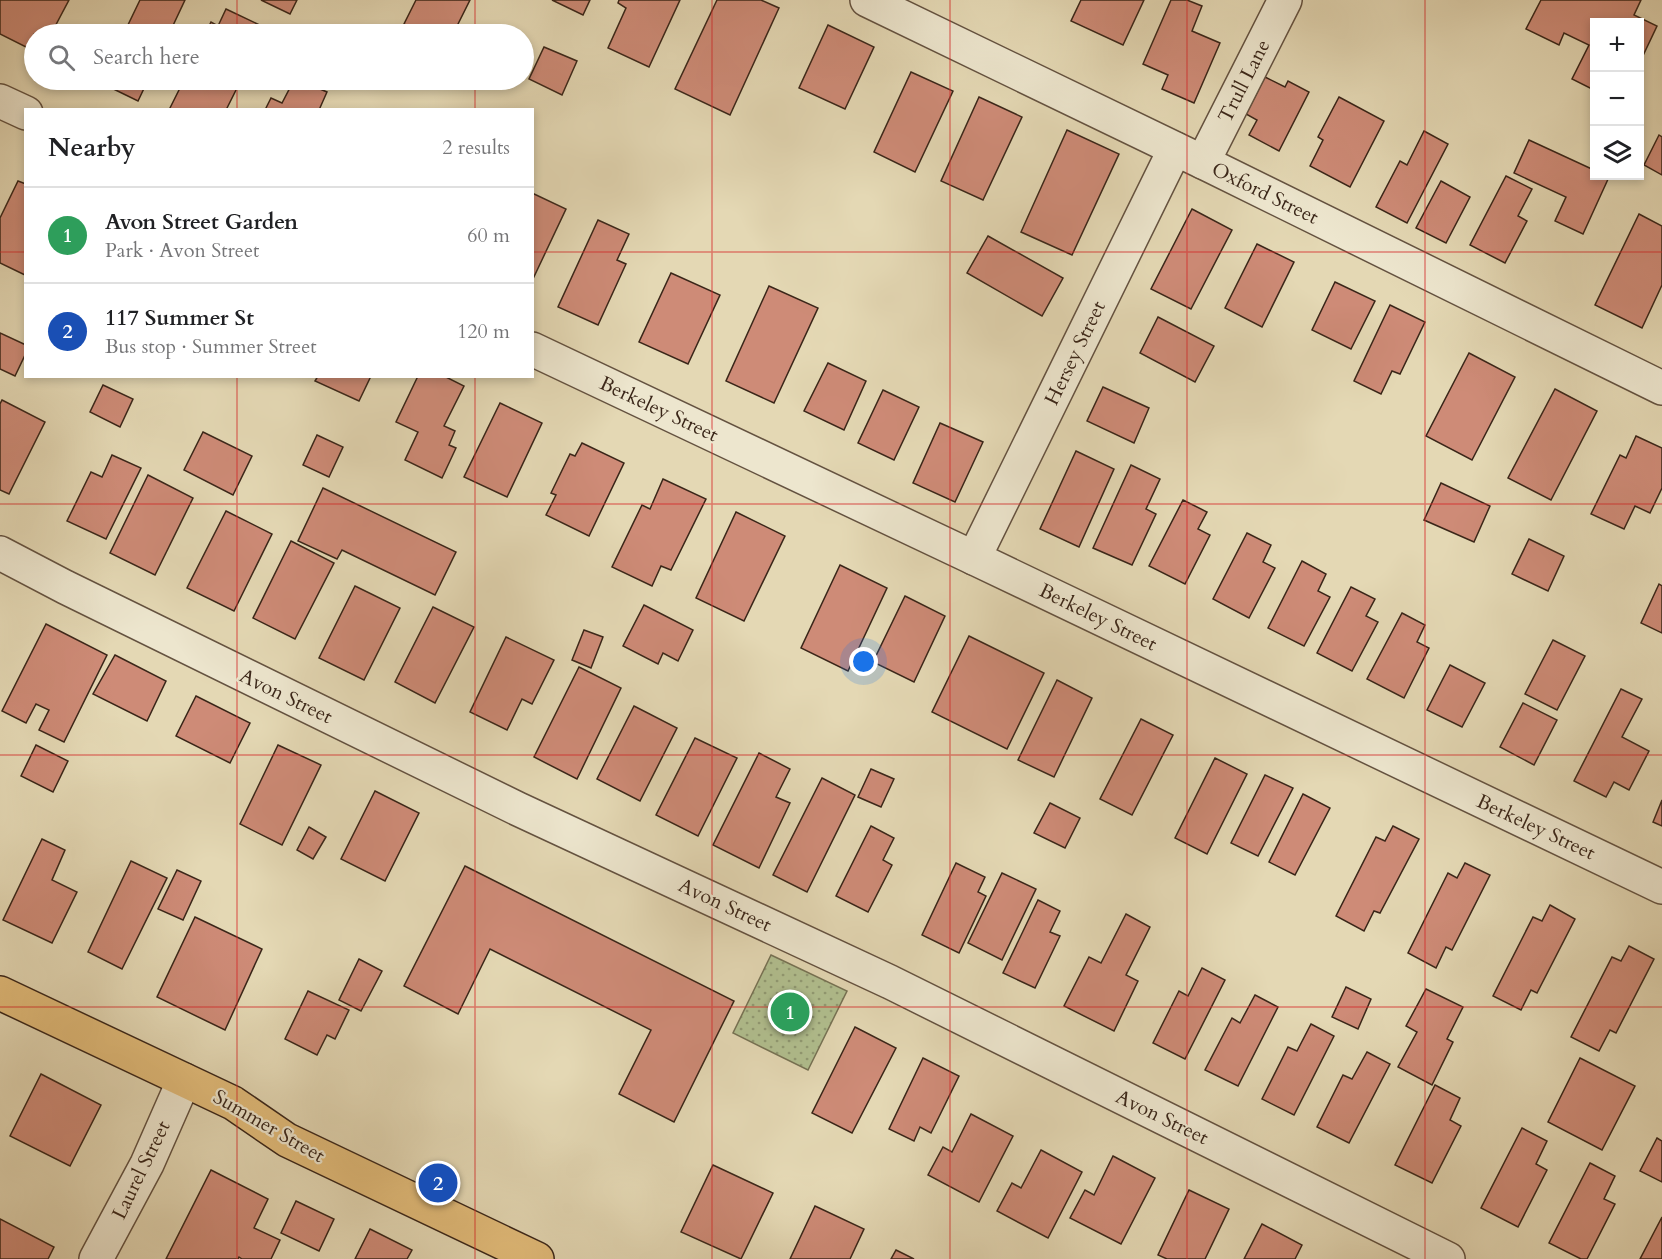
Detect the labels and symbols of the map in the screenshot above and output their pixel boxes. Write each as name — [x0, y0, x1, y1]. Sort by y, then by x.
street label: Trull Lane — [1212, 35, 1276, 127]
street label: Oxford Street — [1207, 156, 1323, 231]
street label: Hersey Street — [1038, 296, 1112, 410]
street label: Berkeley Street — [595, 370, 723, 449]
street label: Berkeley Street — [1035, 577, 1162, 657]
your location — [849, 647, 878, 676]
street label: Avon Street — [235, 662, 337, 730]
street label: Berkeley Street — [1472, 788, 1600, 867]
street label: Avon Street — [674, 872, 777, 939]
pin: 1 — [770, 990, 810, 1034]
street label: Summer Street — [208, 1083, 330, 1169]
street label: Avon Street — [1111, 1083, 1213, 1151]
street label: Laurel Street — [105, 1116, 177, 1224]
pin: 2 — [418, 1160, 458, 1206]

